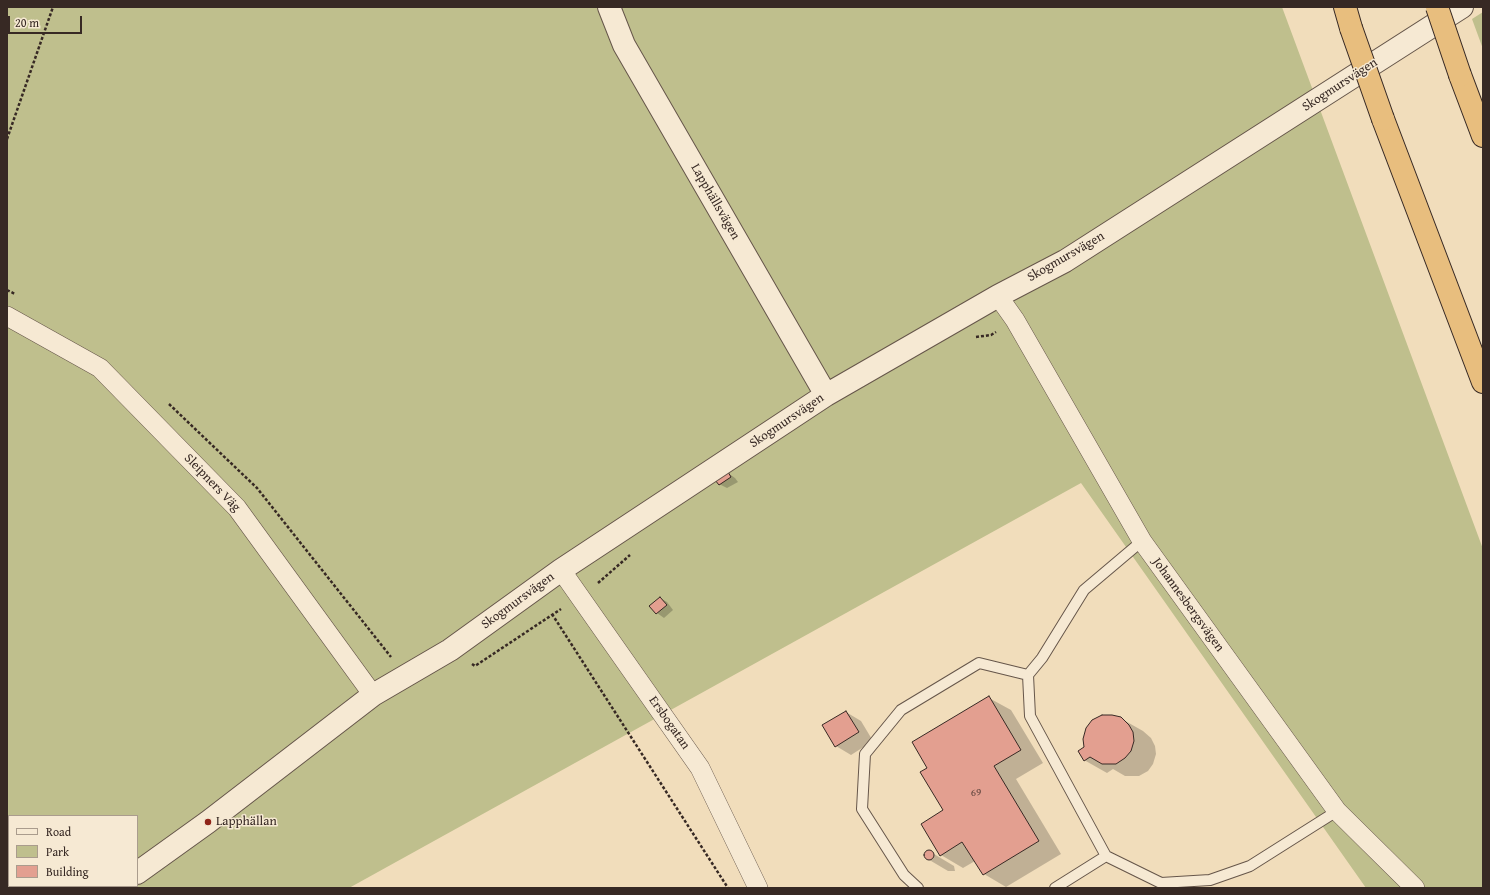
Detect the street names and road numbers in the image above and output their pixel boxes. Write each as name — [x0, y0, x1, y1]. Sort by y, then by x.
street label: Skogmursvägen — [1300, 55, 1380, 115]
street label: Lapphällsvägen — [687, 161, 743, 243]
street label: Skogmursvägen — [1025, 229, 1107, 285]
street label: Skogmursvägen — [747, 390, 827, 452]
street label: Sleipners Väg — [180, 451, 244, 515]
street label: Johannesbergsvägen — [1149, 555, 1227, 655]
street label: Skogmursvägen — [478, 569, 558, 633]
street label: Ersbogatan — [645, 693, 693, 753]

